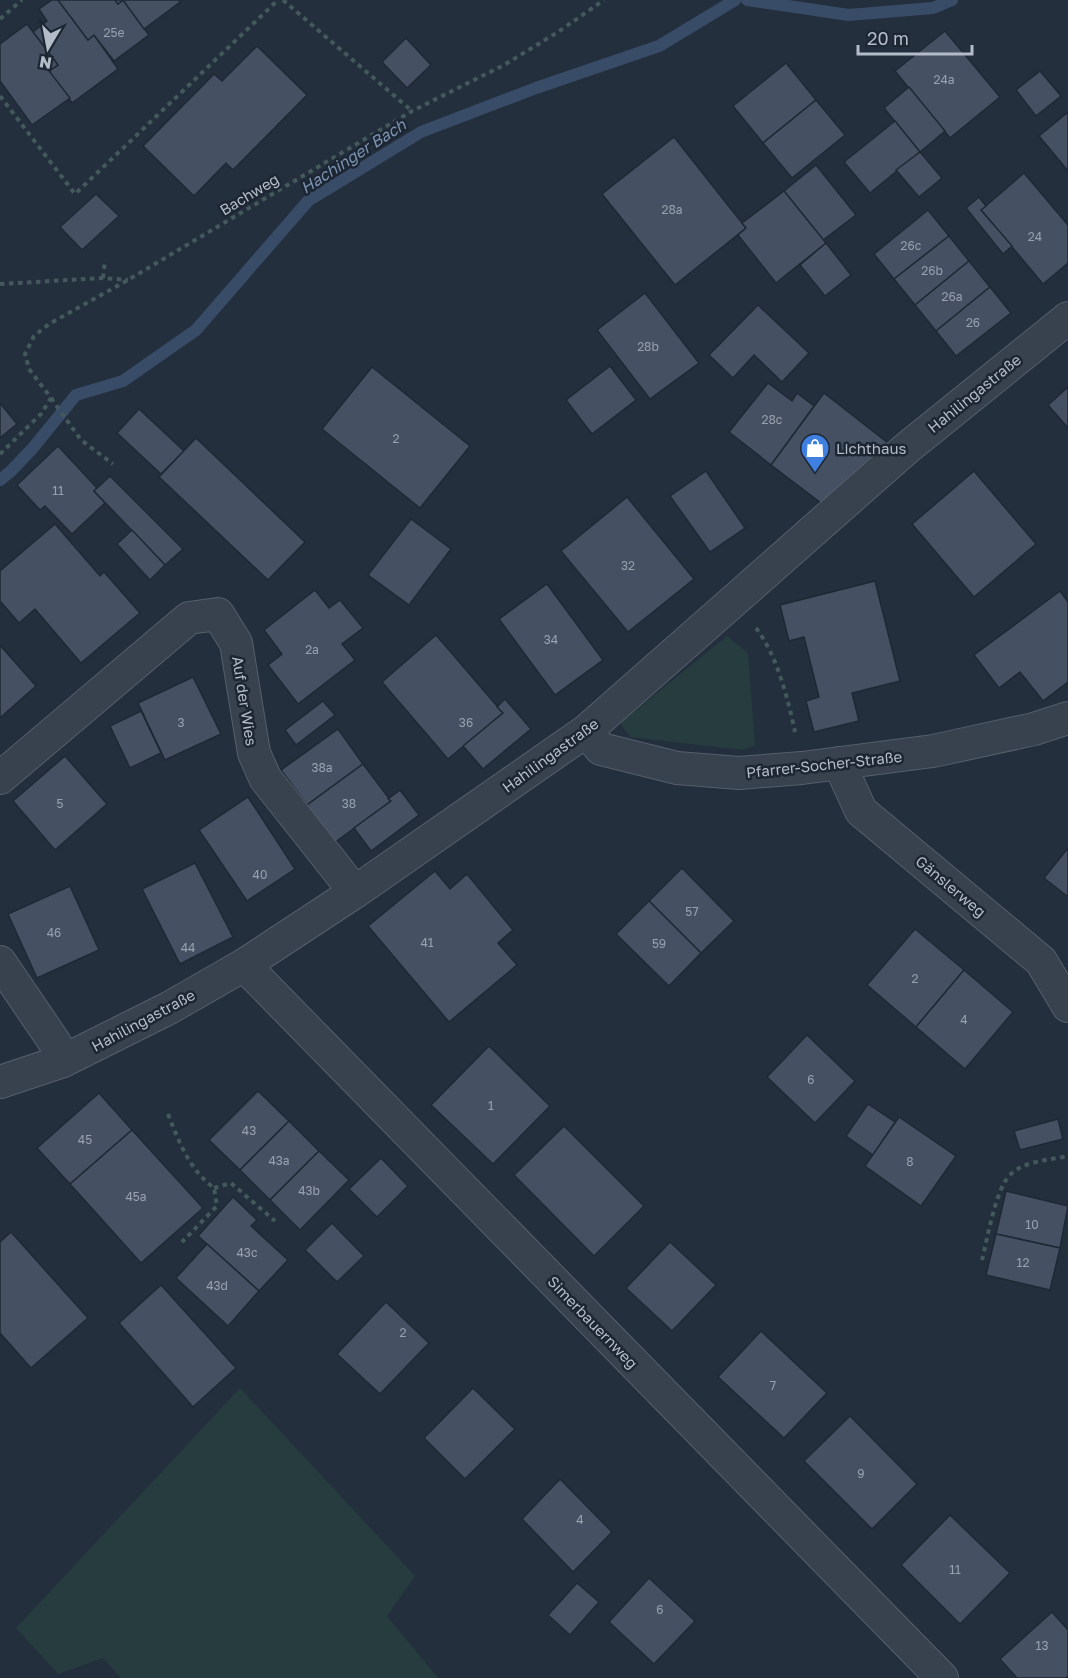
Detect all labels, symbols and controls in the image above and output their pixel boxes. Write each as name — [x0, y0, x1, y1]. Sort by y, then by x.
north arrow — [18, 18, 78, 78]
scale bar — [858, 18, 972, 56]
house number: 25e — [104, 25, 124, 40]
text: 20 m — [867, 27, 909, 49]
text: N — [38, 52, 53, 74]
house number: 24a — [933, 72, 955, 87]
water label: Hachinger Bach — [297, 114, 410, 197]
street label: Bachweg — [216, 169, 282, 219]
house number: 28a — [661, 202, 683, 217]
house number: 24 — [1028, 229, 1042, 244]
house number: 26c — [901, 238, 922, 253]
house number: 26b — [921, 263, 943, 278]
house number: 26a — [941, 289, 963, 304]
house number: 26 — [966, 315, 980, 330]
house number: 28b — [637, 339, 659, 354]
street label: Hahilingastraße — [924, 350, 1024, 436]
house number: 28c — [762, 412, 783, 427]
house number: 2 — [393, 431, 400, 446]
shop icon: Lichthaus — [799, 432, 831, 474]
place label: Lichthaus — [836, 439, 907, 457]
house number: 11 — [52, 483, 64, 498]
house number: 32 — [621, 558, 635, 573]
house number: 34 — [544, 632, 558, 647]
house number: 2a — [305, 642, 319, 657]
street label: Auf der Wies — [229, 655, 261, 747]
street label: Hahilingastraße — [498, 714, 602, 796]
house number: 3 — [177, 715, 185, 730]
house number: 36 — [459, 715, 473, 730]
street label: Pfarrer-Socher-Straße — [745, 747, 903, 781]
house number: 38a — [311, 760, 333, 775]
house number: 5 — [57, 796, 64, 811]
house number: 38 — [342, 796, 356, 811]
street label: Gänslerweg — [912, 852, 990, 920]
house number: 40 — [253, 867, 267, 882]
house number: 57 — [685, 904, 699, 919]
house number: 46 — [47, 925, 61, 940]
house number: 41 — [420, 935, 434, 950]
house number: 59 — [652, 936, 666, 951]
house number: 44 — [181, 940, 195, 955]
house number: 2 — [912, 971, 919, 986]
street label: Hahilingastraße — [88, 985, 198, 1055]
house number: 4 — [960, 1012, 968, 1027]
house number: 6 — [807, 1072, 815, 1087]
house number: 1 — [488, 1098, 494, 1113]
house number: 43 — [242, 1123, 256, 1138]
house number: 45 — [78, 1132, 92, 1147]
house number: 43a — [268, 1153, 290, 1168]
house number: 8 — [906, 1154, 914, 1169]
house number: 43b — [298, 1183, 320, 1198]
house number: 45a — [125, 1189, 147, 1204]
house number: 10 — [1025, 1217, 1039, 1232]
house number: 43c — [237, 1245, 258, 1260]
house number: 12 — [1017, 1255, 1029, 1270]
street label: Simerbauernweg — [544, 1272, 642, 1372]
house number: 43d — [206, 1278, 228, 1293]
house number: 2 — [400, 1325, 407, 1340]
house number: 7 — [770, 1378, 776, 1393]
house number: 9 — [857, 1466, 865, 1481]
house number: 4 — [576, 1512, 584, 1527]
house number: 11 — [949, 1562, 961, 1577]
house number: 6 — [656, 1602, 664, 1617]
house number: 13 — [1036, 1638, 1048, 1653]

